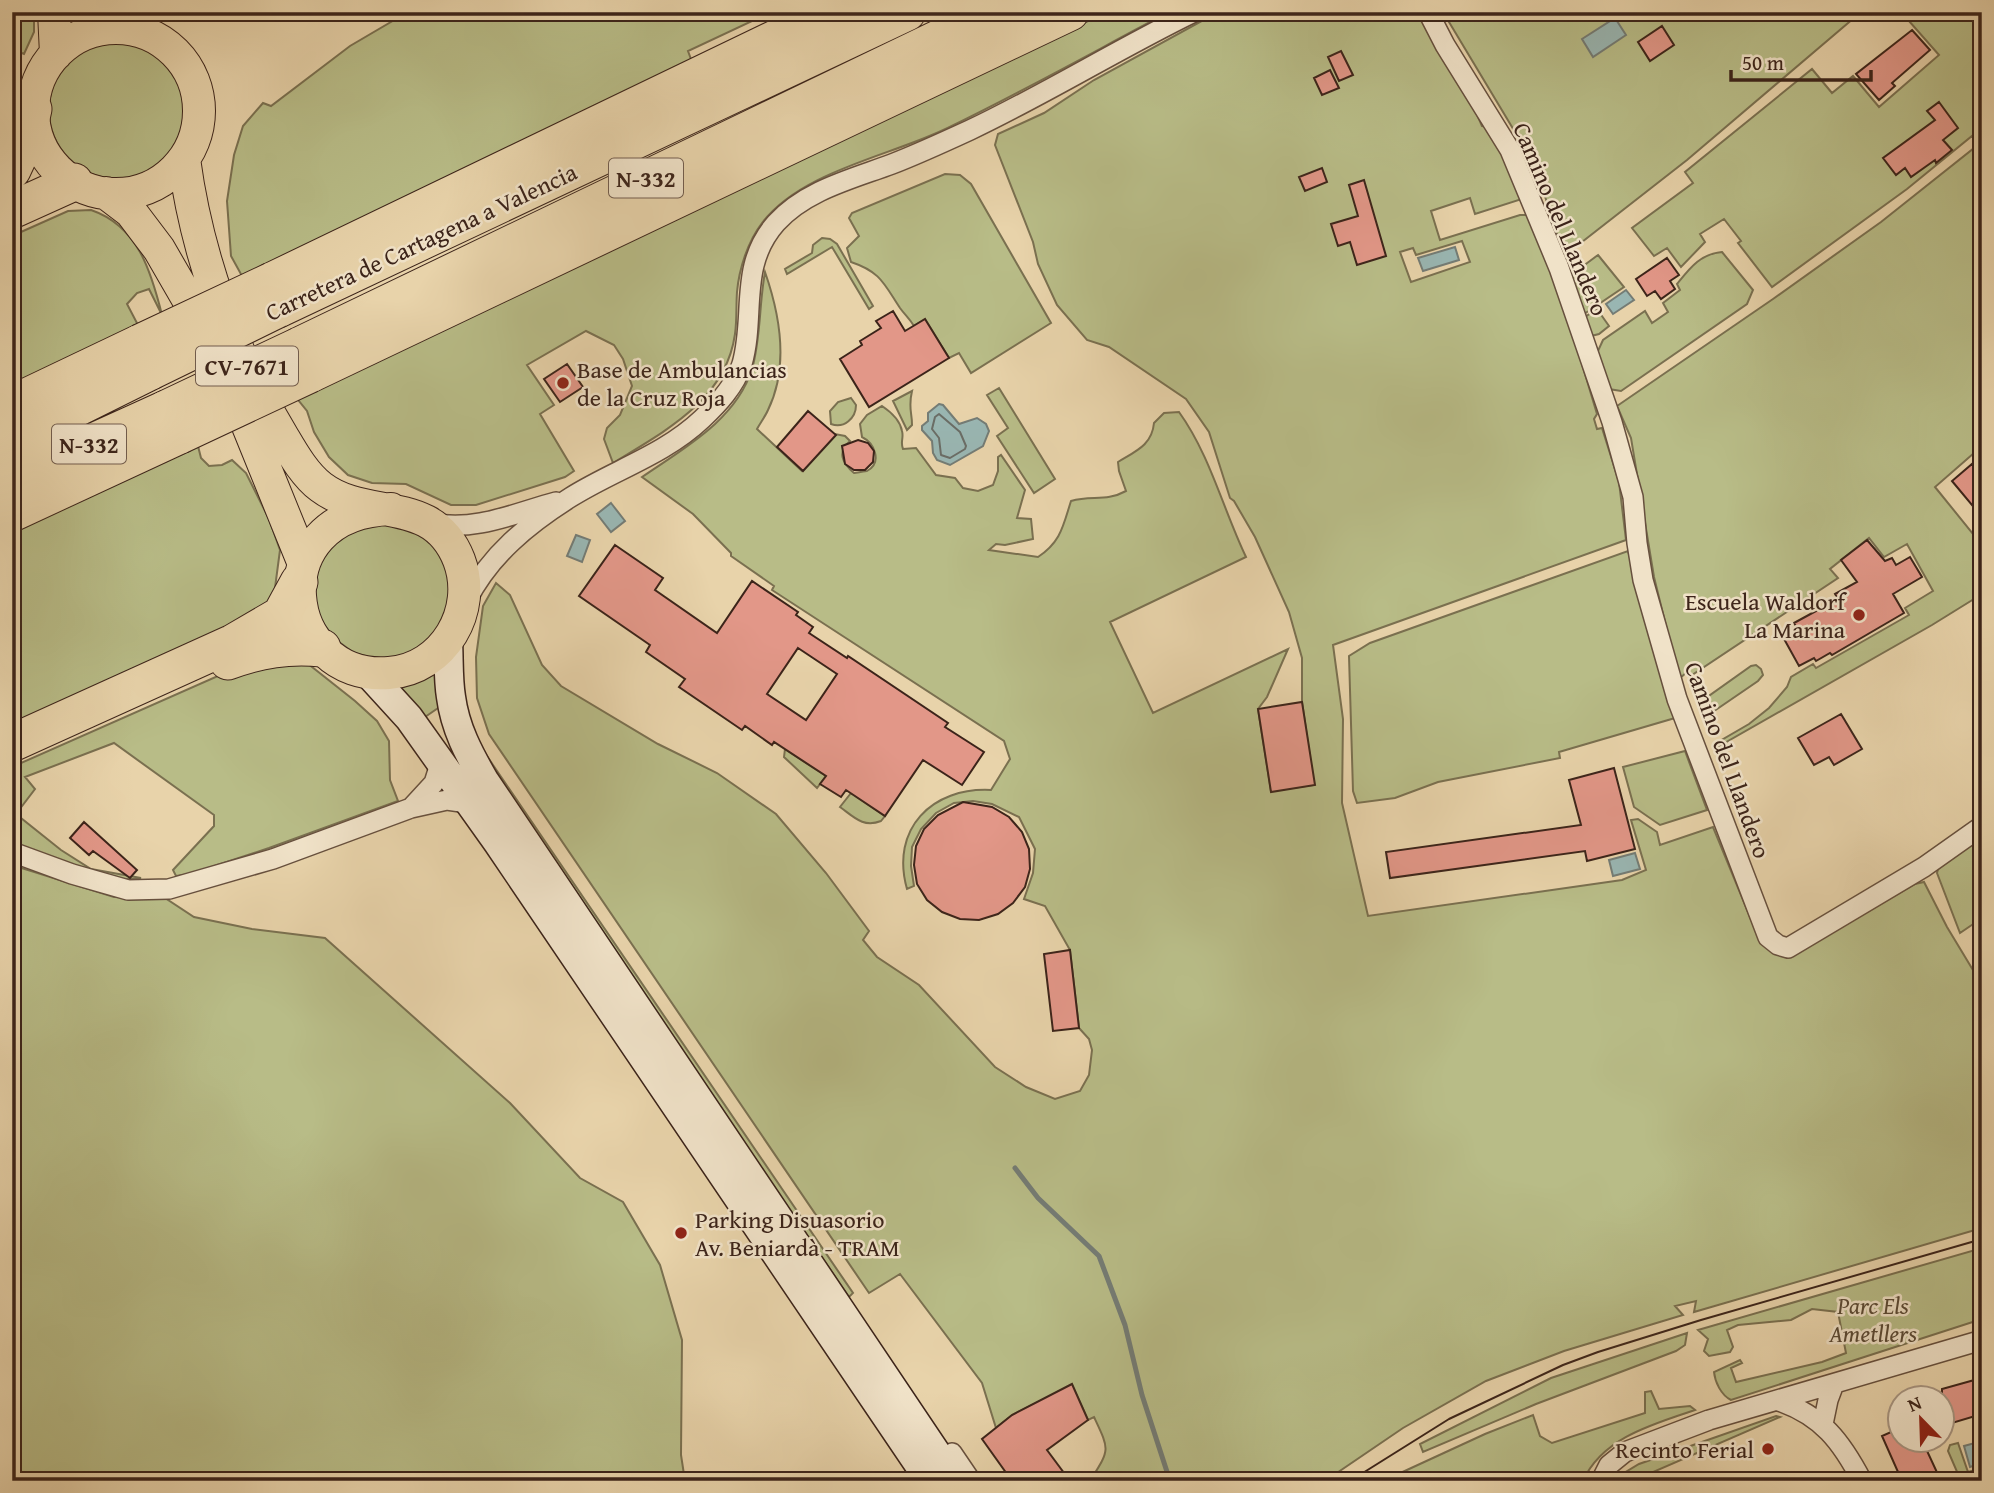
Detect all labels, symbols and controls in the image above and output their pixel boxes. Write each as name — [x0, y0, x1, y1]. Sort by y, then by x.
scale bar — [1731, 38, 1871, 82]
text: 50 m — [1742, 47, 1784, 78]
street label: Camino del Llandero — [1504, 117, 1618, 321]
street label: Carretera de Cartagena a Valencia — [259, 154, 583, 330]
road number: N-332 — [609, 158, 683, 197]
road number: CV-7671 — [196, 346, 298, 386]
place label: Base de Ambulancias de la Cruz Roja — [577, 352, 787, 415]
marker: Base de Ambulancias de la Cruz Roja — [555, 375, 571, 391]
road number: N-332 — [52, 424, 126, 464]
place label: Escuela Waldorf La Marina — [1685, 584, 1847, 647]
marker: Escuela Waldorf La Marina — [1851, 607, 1867, 623]
street label: Camino del Llandero — [1676, 657, 1780, 863]
place label: Parking Disuasorio Av. Beniardà - TRAM — [695, 1202, 900, 1265]
marker: Parking Disuasorio Av. Beniardà - TRAM — [673, 1225, 689, 1241]
park label: Parc Els Ametllers — [1828, 1288, 1917, 1351]
north arrow — [1885, 1384, 1955, 1454]
text: N — [1903, 1388, 1926, 1419]
place label: Recinto Ferial — [1615, 1432, 1754, 1467]
marker: Recinto Ferial — [1760, 1441, 1776, 1457]

